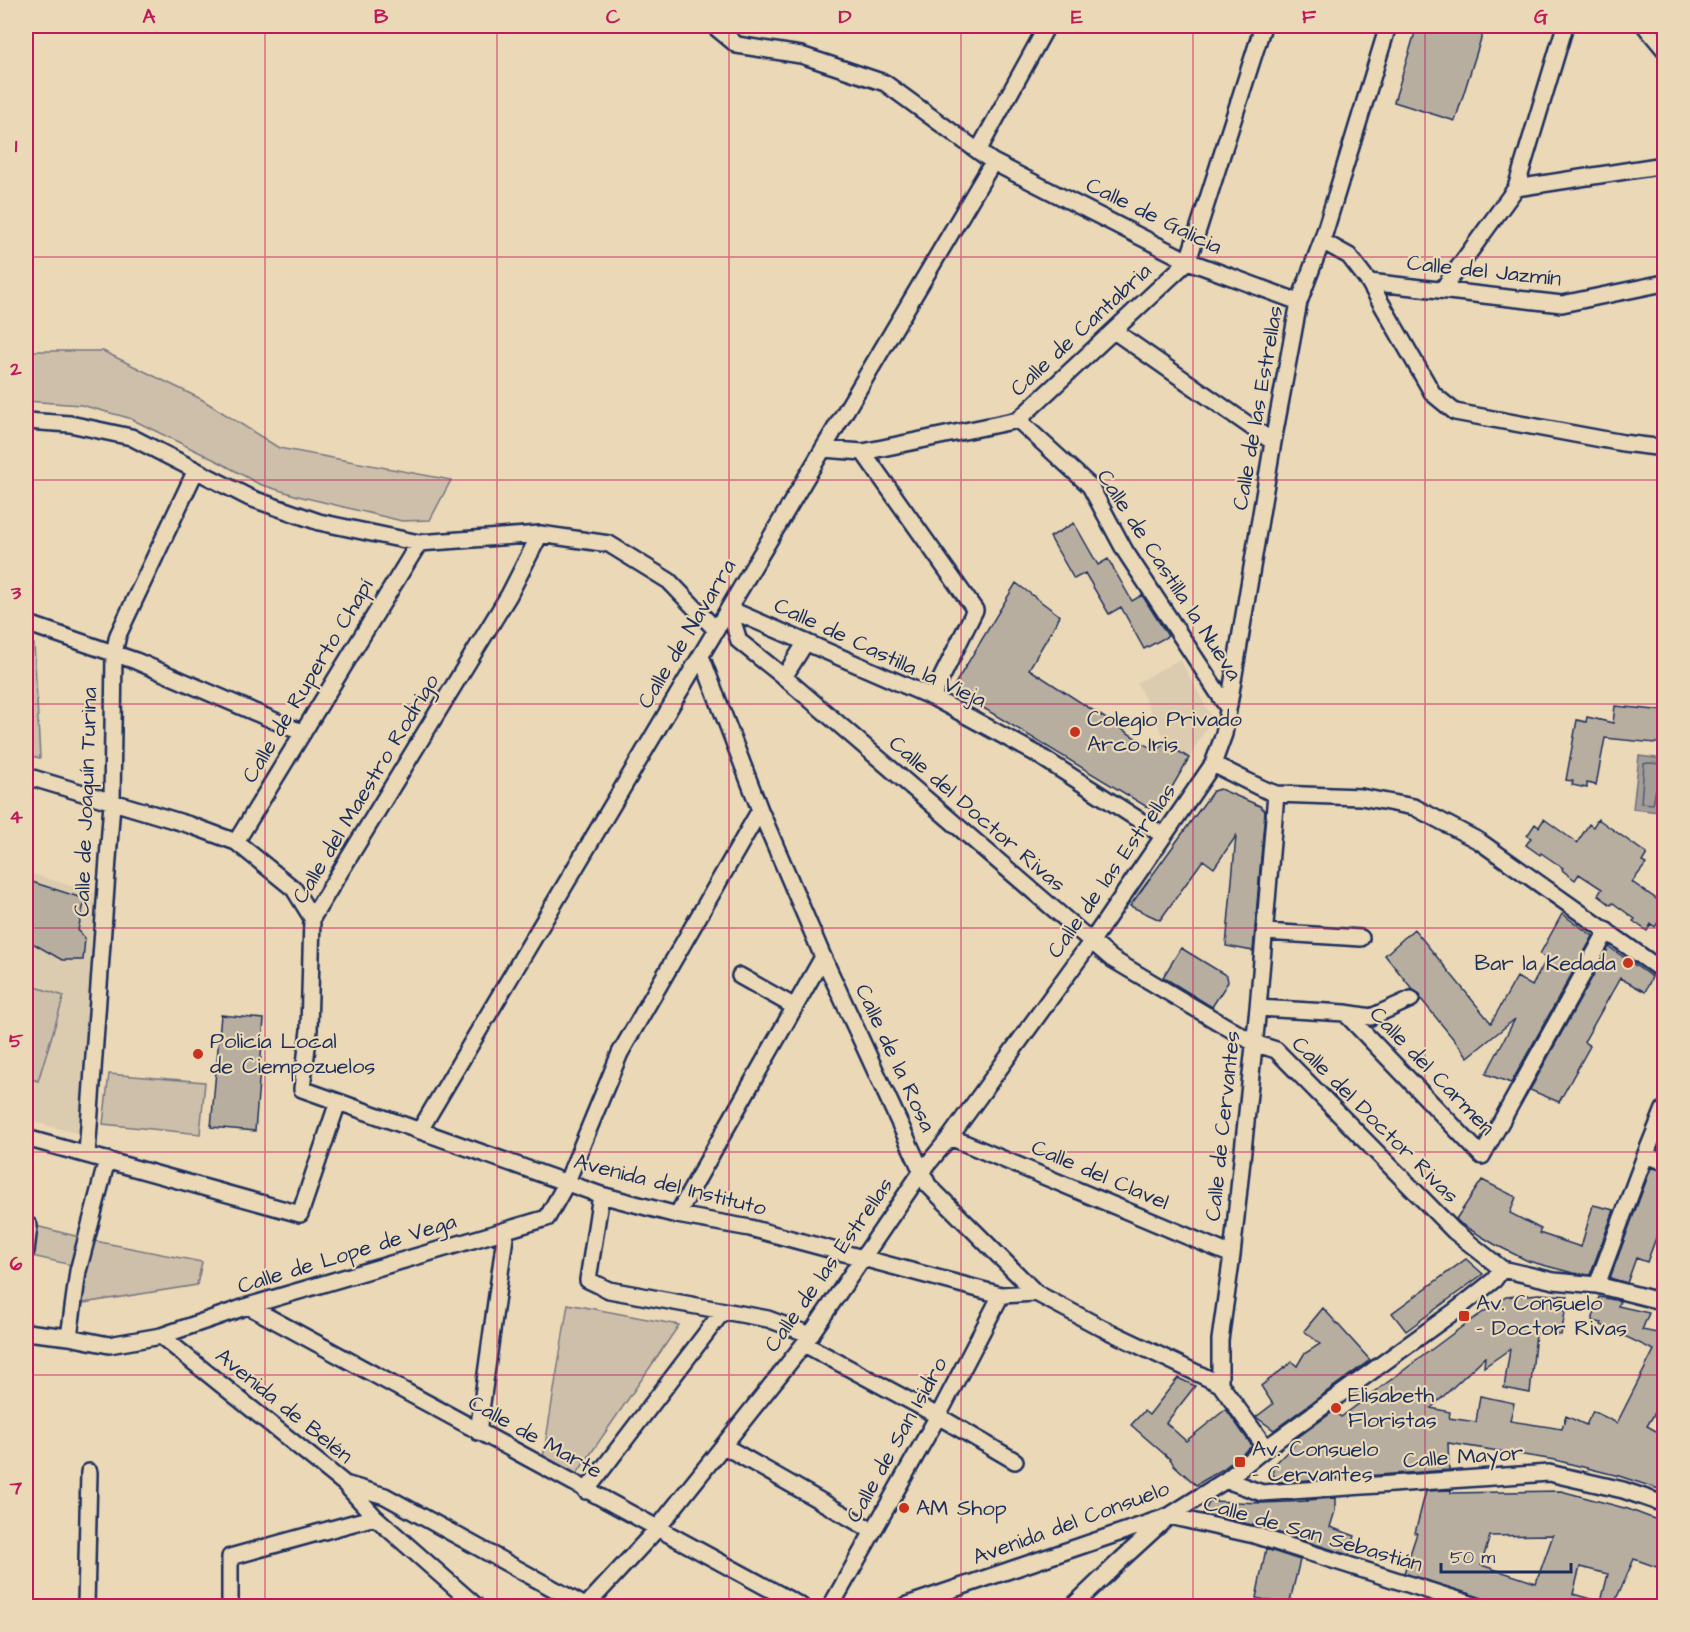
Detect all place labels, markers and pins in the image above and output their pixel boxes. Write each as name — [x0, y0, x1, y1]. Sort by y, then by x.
place label: Colegio Privado Arco Iris — [1087, 704, 1243, 760]
marker: Colegio Privado Arco Iris — [1068, 725, 1082, 739]
place label: Bar la Kedada — [1475, 948, 1616, 979]
marker: Bar la Kedada — [1621, 956, 1635, 970]
place label: Policía Local de Ciempozuelos — [210, 1026, 375, 1082]
marker: Policía Local de Ciempozuelos — [191, 1047, 205, 1061]
place label: Av. Consuelo - Doctor Rivas — [1476, 1288, 1627, 1344]
marker: Av. Consuelo - Doctor Rivas — [1457, 1309, 1471, 1323]
place label: Elisabeth Floristas — [1348, 1380, 1437, 1436]
marker: Elisabeth Floristas — [1329, 1401, 1343, 1415]
place label: Av. Consuelo - Cervantes — [1252, 1434, 1379, 1490]
marker: Av. Consuelo - Cervantes — [1233, 1455, 1247, 1469]
place label: AM Shop — [916, 1493, 1007, 1524]
marker: AM Shop — [897, 1501, 911, 1515]

